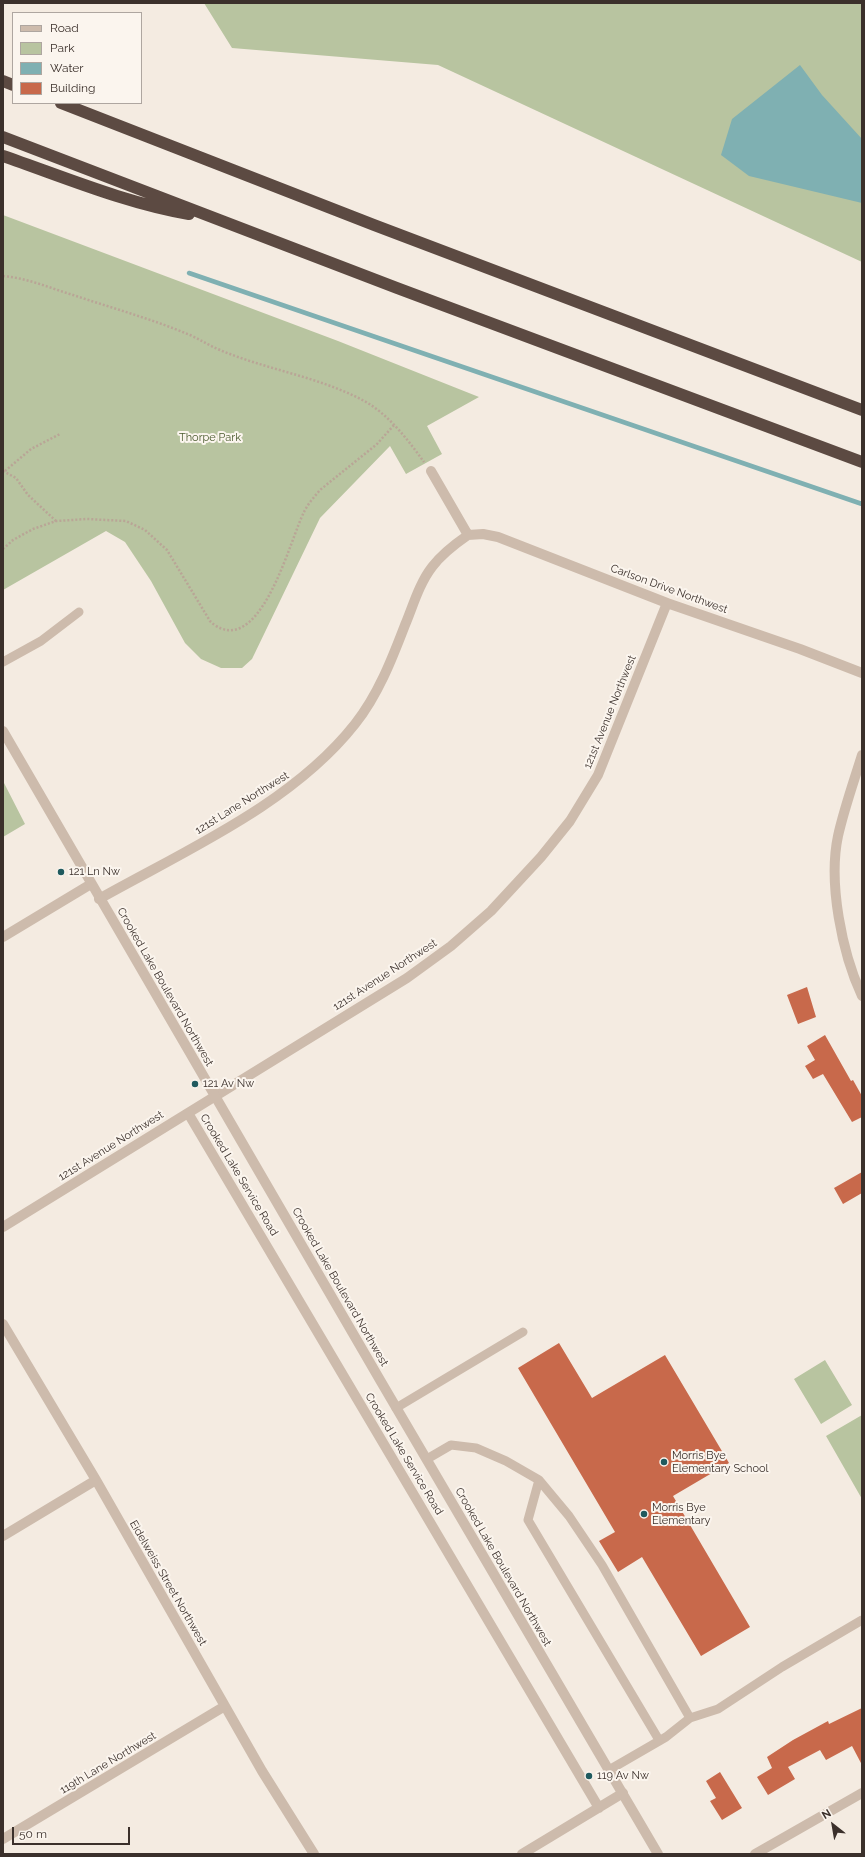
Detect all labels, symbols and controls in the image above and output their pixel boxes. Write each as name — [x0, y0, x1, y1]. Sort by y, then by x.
legend — [12, 12, 142, 104]
text: Road — [50, 21, 79, 35]
text: Park — [50, 41, 75, 55]
text: Water — [50, 61, 84, 75]
text: Building — [50, 81, 96, 95]
park label: Thorpe Park — [179, 431, 241, 445]
street label: Carlson Drive Northwest — [609, 562, 729, 616]
street label: 121st Avenue Northwest — [581, 653, 639, 771]
street label: 121st Lane Northwest — [193, 769, 291, 837]
place label: 121 Ln Nw — [69, 865, 120, 879]
marker: 121 Ln Nw — [56, 867, 66, 877]
street label: Crooked Lake Boulevard Northwest — [114, 905, 216, 1069]
street label: 121st Avenue Northwest — [331, 936, 439, 1014]
place label: 121 Av Nw — [203, 1077, 254, 1091]
marker: 121 Av Nw — [190, 1079, 200, 1089]
street label: 121st Avenue Northwest — [56, 1108, 166, 1184]
street label: Crooked Lake Service Road — [197, 1112, 281, 1238]
street label: Crooked Lake Boulevard Northwest — [289, 1205, 391, 1369]
street label: Crooked Lake Service Road — [362, 1391, 446, 1517]
place label: Morris Bye Elementary School — [672, 1449, 769, 1475]
marker: Morris Bye Elementary School — [659, 1457, 669, 1467]
street label: Crooked Lake Boulevard Northwest — [452, 1485, 554, 1649]
place label: Morris Bye Elementary — [652, 1501, 711, 1527]
marker: Morris Bye Elementary — [639, 1509, 649, 1519]
street label: Eidelweiss Street Northwest — [127, 1518, 209, 1648]
street label: 119th Lane Northwest — [58, 1729, 158, 1797]
place label: 119 Av Nw — [597, 1769, 649, 1783]
marker: 119 Av Nw — [584, 1771, 594, 1781]
north arrow — [813, 1805, 853, 1845]
text: N — [820, 1807, 834, 1822]
scale bar — [14, 1819, 132, 1845]
text: 50 m — [19, 1827, 47, 1841]

